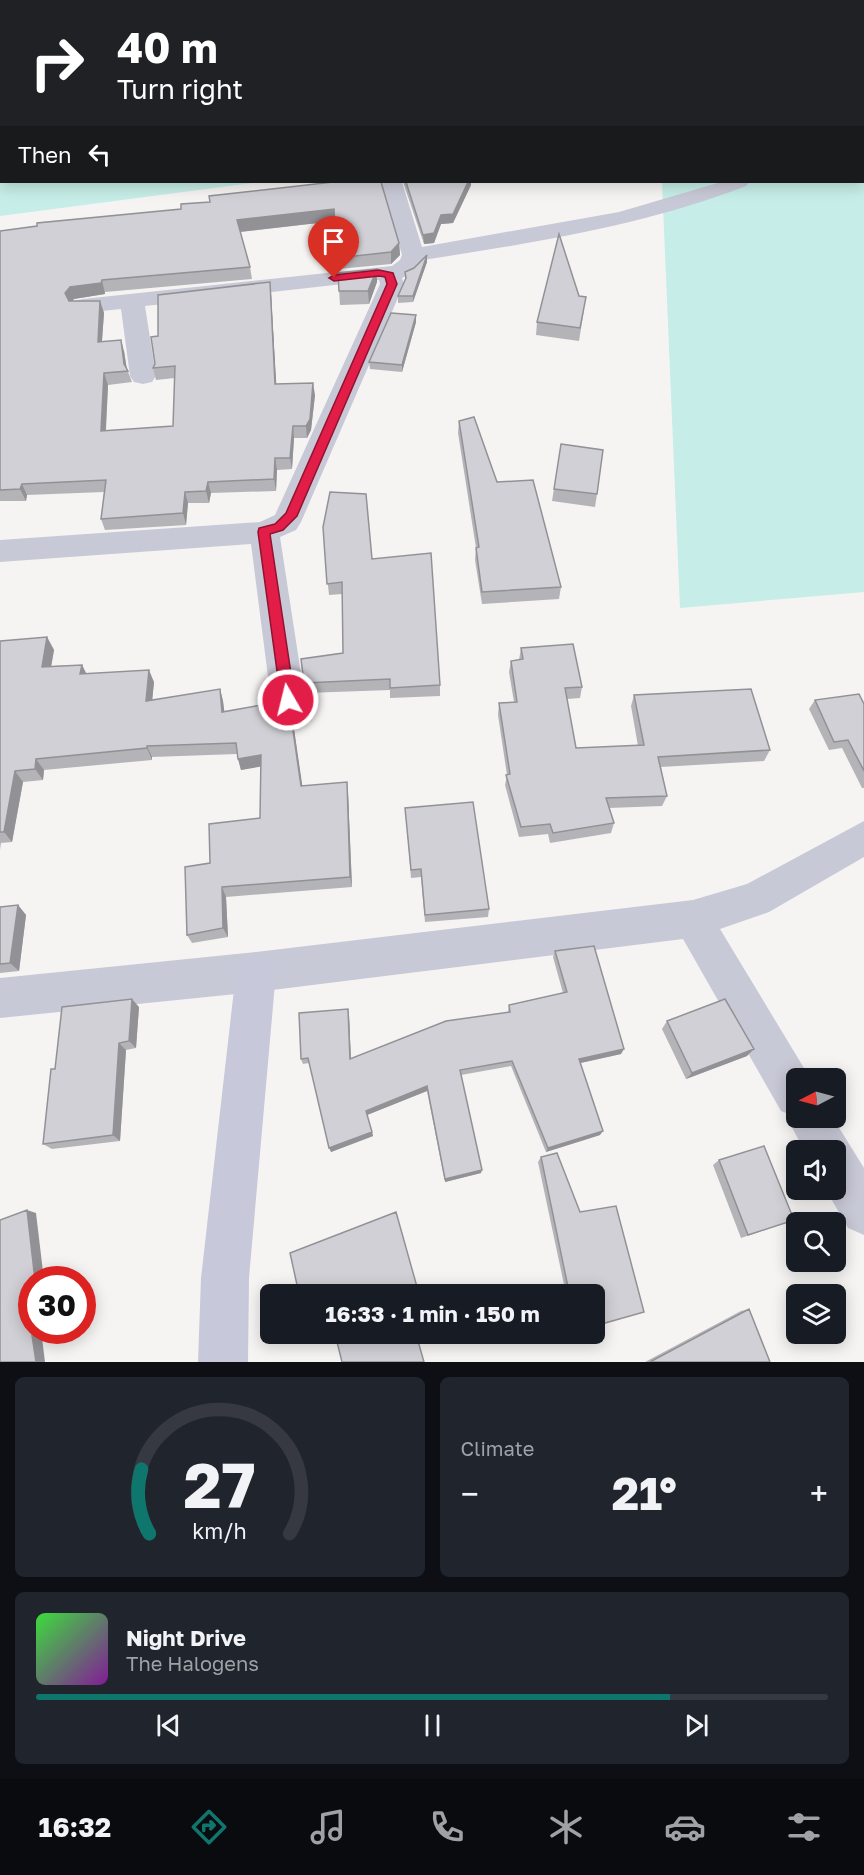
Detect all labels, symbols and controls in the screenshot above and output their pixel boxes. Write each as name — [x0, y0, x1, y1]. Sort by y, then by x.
text: 40 m — [117, 22, 218, 72]
icon: right — [18, 24, 96, 102]
text: Turn right — [117, 73, 243, 105]
icon: left — [83, 138, 116, 171]
text: Then — [18, 141, 71, 168]
pin — [308, 216, 359, 278]
icon: arrive — [317, 225, 350, 258]
position arrow — [256, 668, 320, 732]
north arrow — [786, 1068, 846, 1128]
map controls — [786, 1068, 846, 1344]
button: sound — [786, 1140, 846, 1200]
button: search — [786, 1212, 846, 1272]
speed limit sign: 30 — [18, 1266, 96, 1344]
button: layers — [786, 1284, 846, 1344]
text: 16:33 · 1 min · 150 m — [325, 1300, 540, 1327]
text: Climate — [461, 1436, 534, 1460]
text: 27 — [184, 1447, 256, 1522]
text: 21° — [612, 1466, 677, 1520]
text: − — [461, 1474, 479, 1513]
text: + — [810, 1474, 828, 1513]
text: km/h — [192, 1518, 247, 1544]
text: Night Drive — [126, 1624, 246, 1651]
text: The Halogens — [126, 1651, 259, 1675]
icon: previous — [152, 1709, 185, 1742]
icon: pause — [416, 1709, 449, 1742]
icon: next — [680, 1709, 713, 1742]
icon: directions — [188, 1806, 230, 1848]
icon: music — [307, 1806, 349, 1848]
icon: phone — [426, 1806, 468, 1848]
icon: climate — [545, 1806, 587, 1848]
icon: car — [664, 1806, 706, 1848]
icon: filters — [783, 1806, 825, 1848]
text: 16:32 — [39, 1811, 111, 1843]

